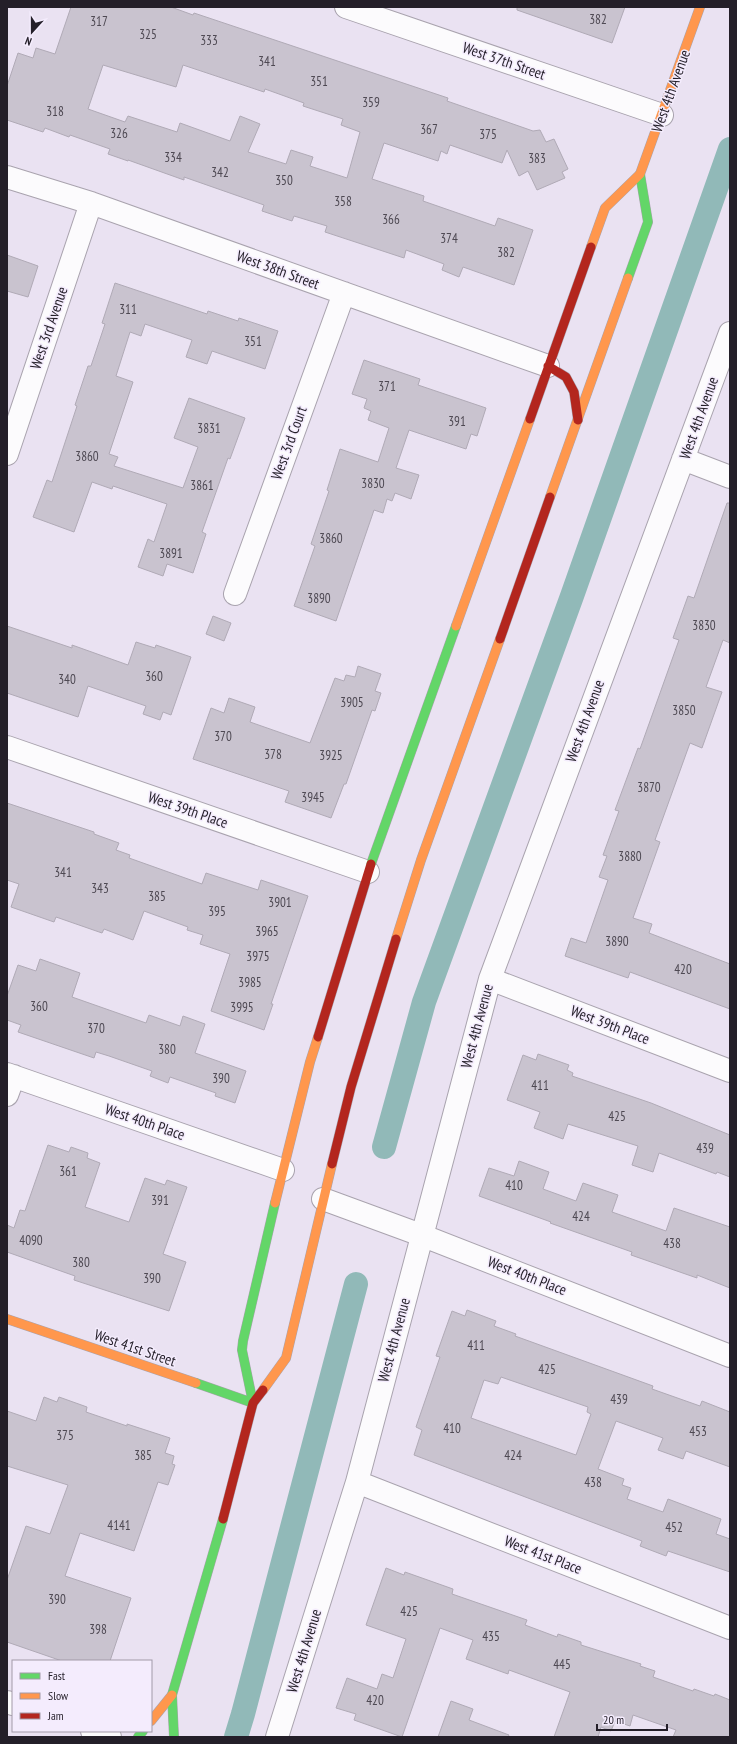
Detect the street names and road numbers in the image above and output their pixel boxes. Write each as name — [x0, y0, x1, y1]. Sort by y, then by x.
street label: West 37th Street — [460, 37, 548, 84]
street label: West 4th Avenue — [647, 47, 694, 135]
street label: West 38th Street — [234, 246, 322, 293]
street label: West 3rd Avenue — [26, 284, 72, 372]
street label: West 4th Avenue — [675, 374, 722, 462]
street label: West 3rd Court — [266, 404, 311, 482]
street label: West 4th Avenue — [561, 677, 608, 765]
street label: West 39th Place — [146, 787, 231, 832]
street label: West 4th Avenue — [456, 982, 497, 1070]
street label: West 39th Place — [568, 1001, 652, 1048]
street label: West 40th Place — [103, 1099, 188, 1144]
street label: West 40th Place — [485, 1252, 569, 1299]
street label: West 4th Avenue — [373, 1296, 414, 1384]
street label: West 41st Street — [92, 1325, 178, 1370]
street label: West 41st Place — [502, 1531, 585, 1578]
street label: West 4th Avenue — [282, 1607, 325, 1695]

